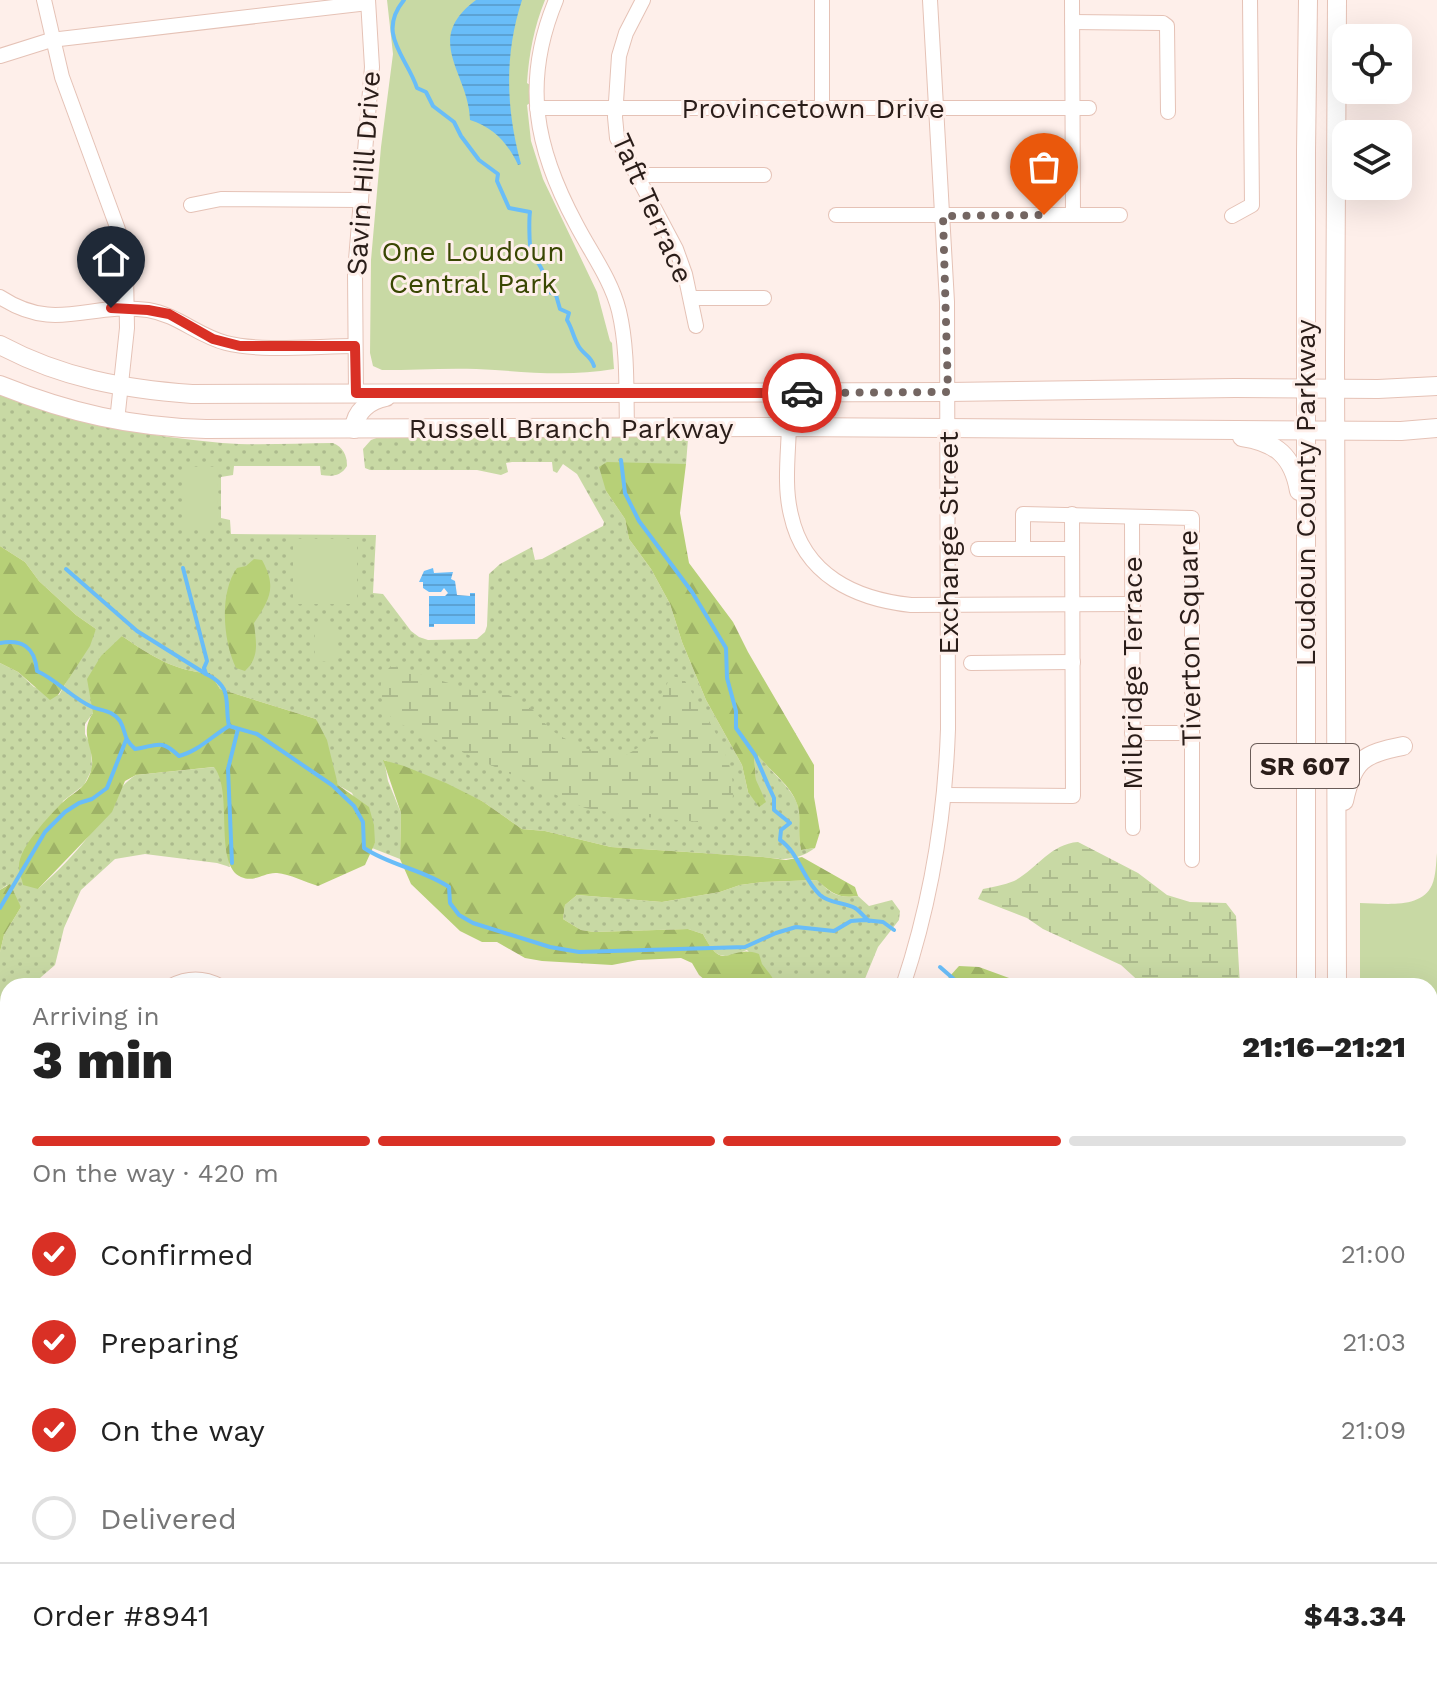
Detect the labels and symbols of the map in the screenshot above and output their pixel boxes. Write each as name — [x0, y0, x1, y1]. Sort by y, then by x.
street label: Savin Hill Drive — [340, 69, 387, 277]
street label: Provincetown Drive — [681, 92, 945, 125]
street label: Taft Terrace — [605, 128, 700, 288]
pin — [1010, 133, 1078, 215]
pin — [77, 226, 145, 308]
park label: One Loudoun Central Park — [381, 235, 565, 300]
street label: Loudoun County Parkway — [1289, 319, 1322, 667]
courier — [762, 353, 842, 433]
street label: Russell Branch Parkway — [409, 412, 734, 445]
street label: Exchange Street — [932, 431, 965, 655]
street label: Tiverton Square — [1171, 530, 1208, 746]
street label: Milbridge Terrace — [1116, 556, 1149, 790]
road number: SR 607 — [1251, 744, 1359, 788]

